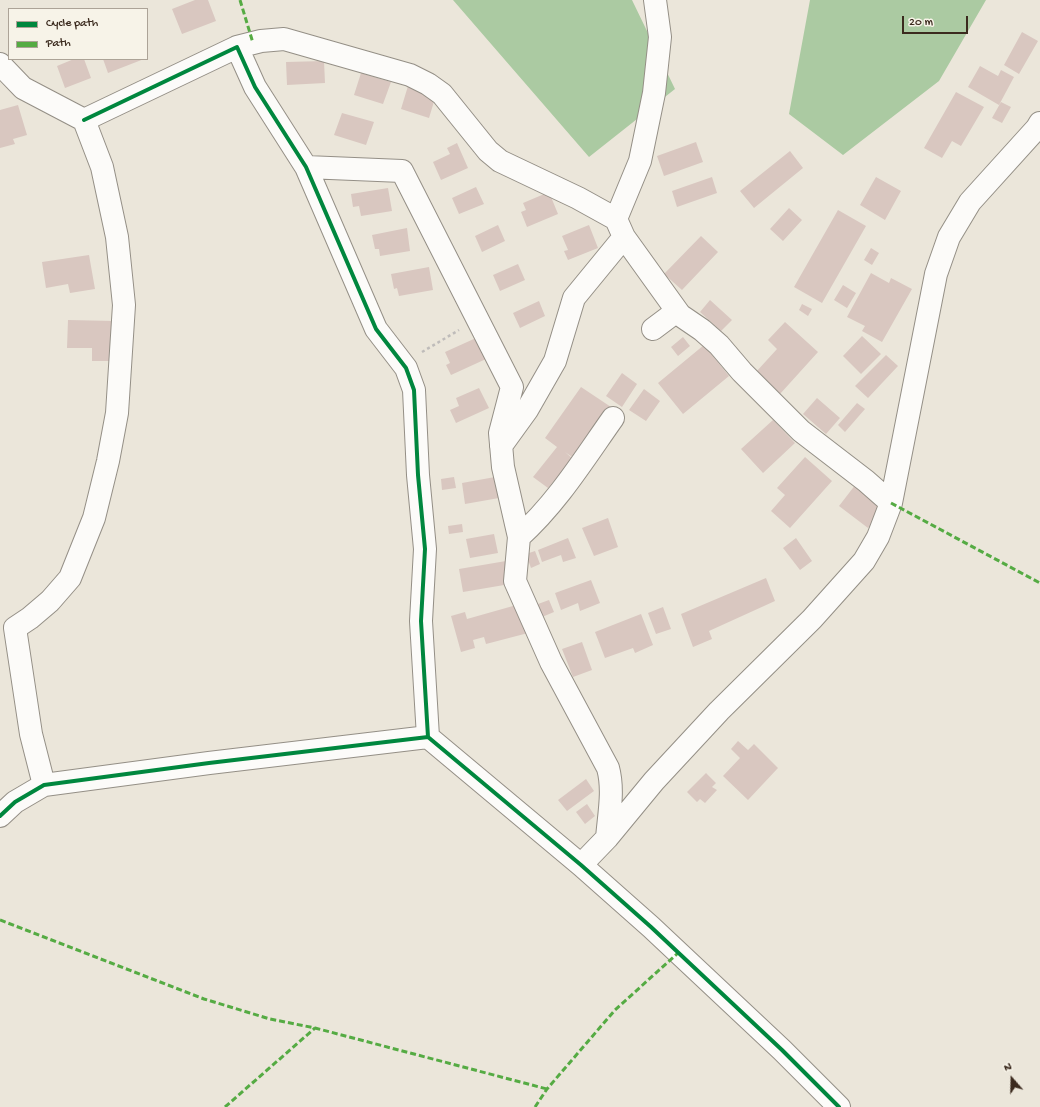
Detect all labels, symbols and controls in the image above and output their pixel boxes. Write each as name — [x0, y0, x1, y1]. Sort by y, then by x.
legend — [8, 8, 148, 60]
scale bar — [904, 8, 970, 34]
text: 20 m — [909, 16, 933, 30]
text: Cycle path — [46, 17, 98, 31]
text: Path — [46, 37, 71, 51]
north arrow — [992, 1059, 1032, 1099]
text: N — [1002, 1061, 1013, 1075]

